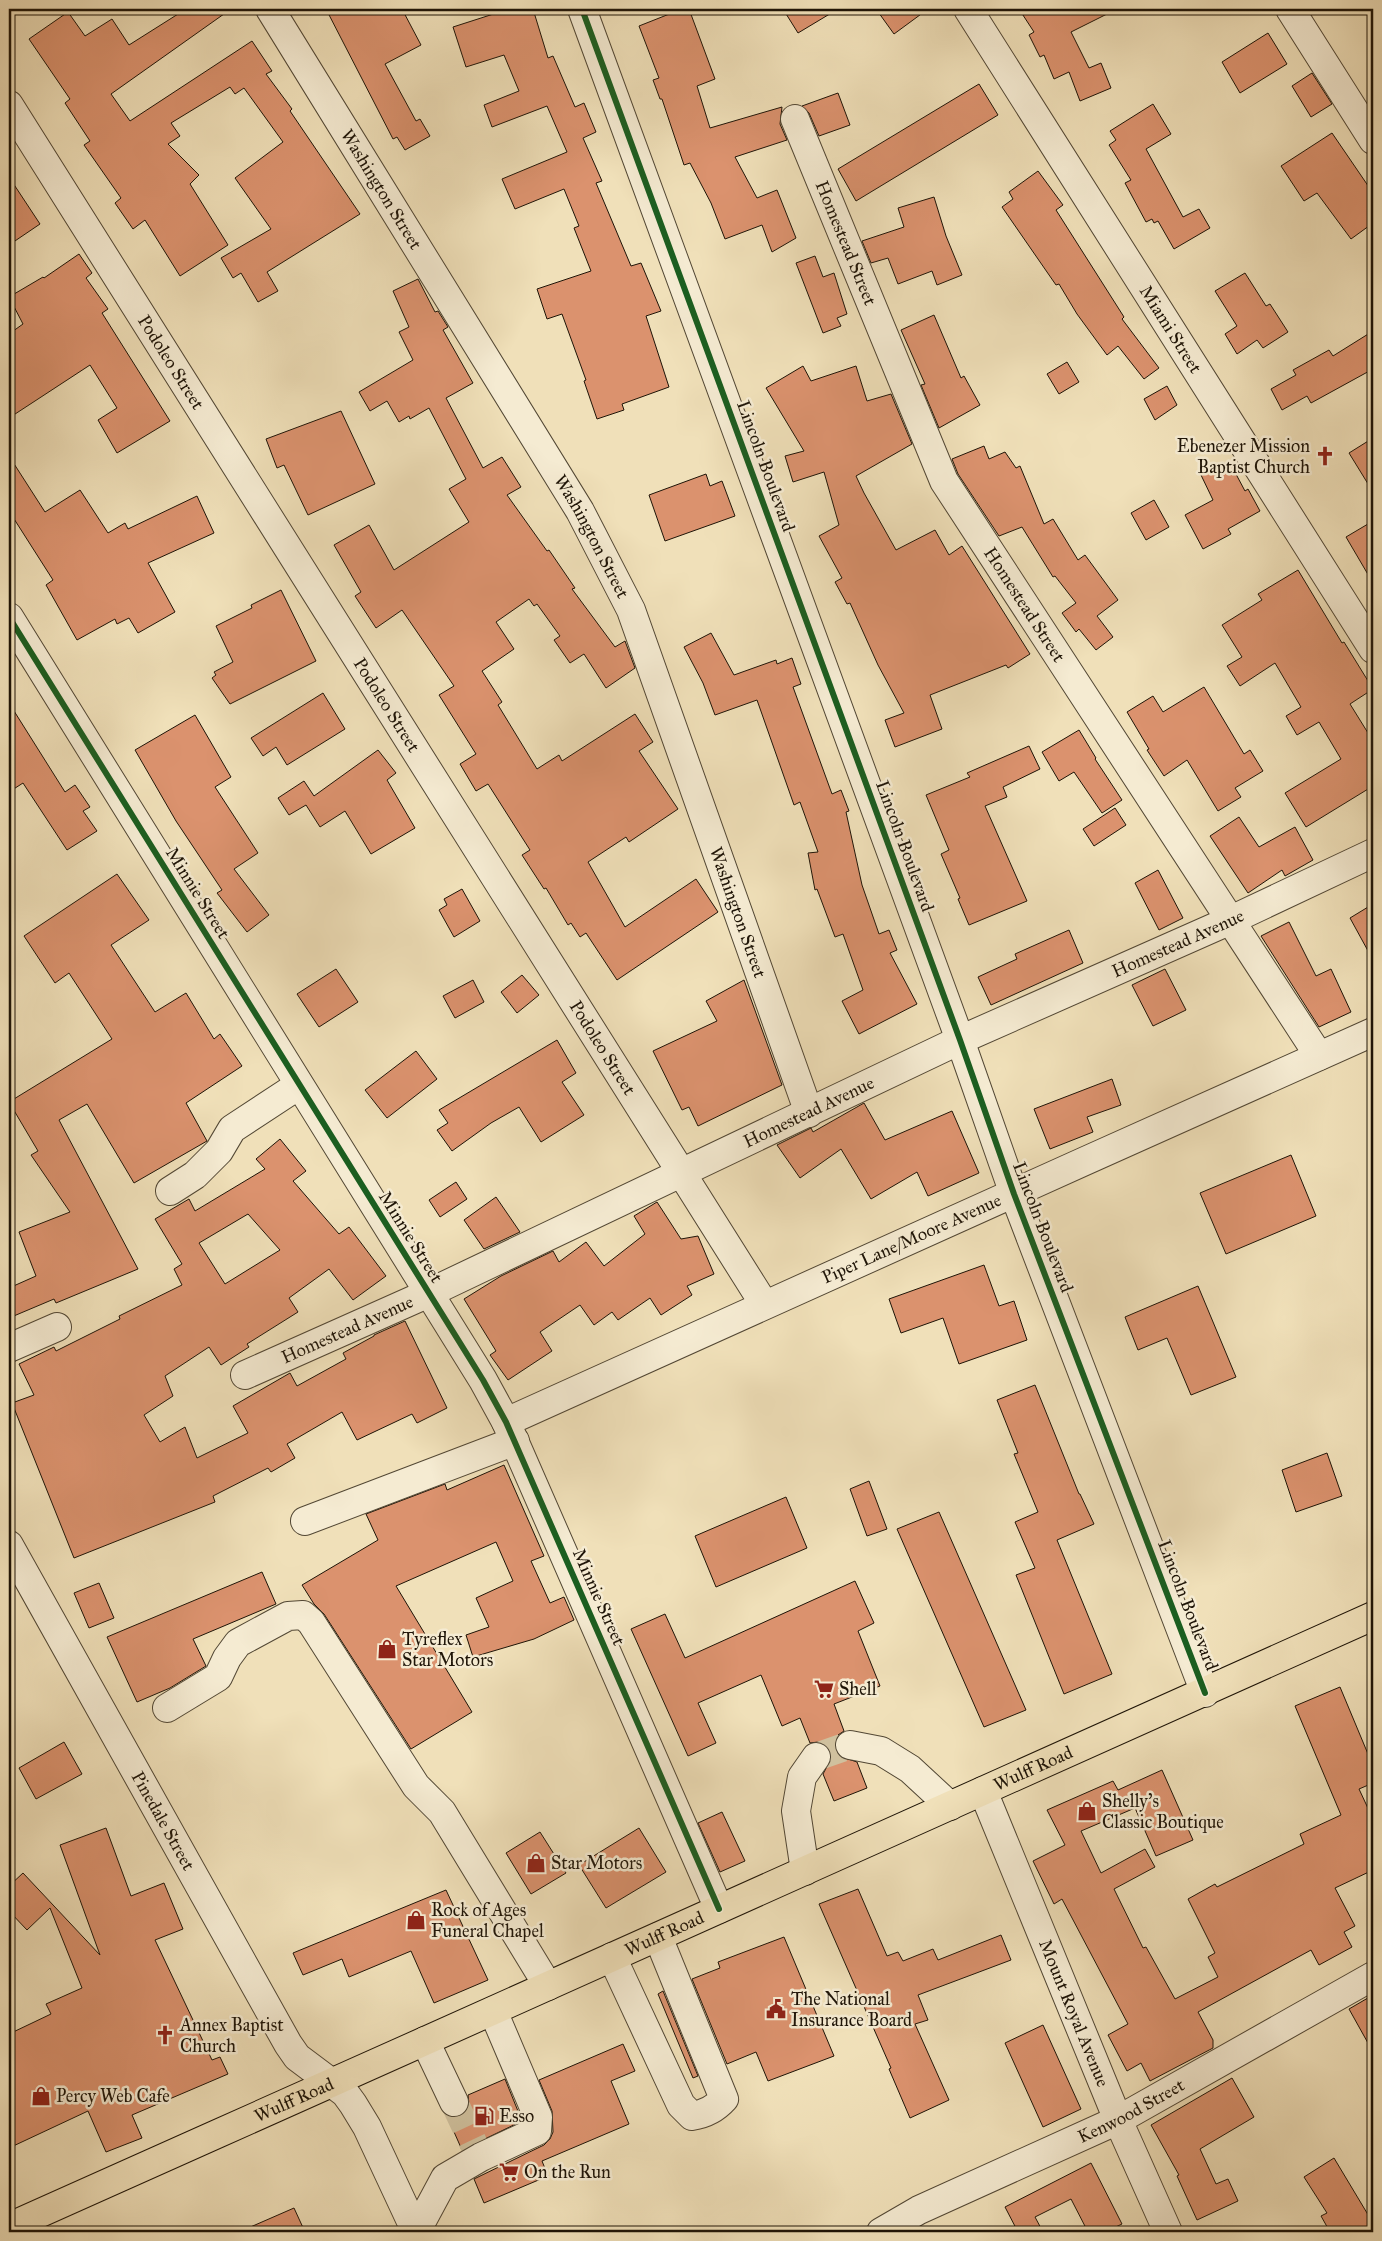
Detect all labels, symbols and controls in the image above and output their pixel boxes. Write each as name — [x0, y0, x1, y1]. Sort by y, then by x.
street label: Washington Street — [336, 125, 427, 254]
street label: Homestead Street — [811, 177, 882, 309]
street label: Miami Street — [1135, 281, 1207, 378]
street label: Podoleo Street — [133, 311, 209, 414]
street label: Lincoln Boulevard — [732, 397, 800, 535]
place label: Ebenezer Mission Baptist Church — [1177, 435, 1310, 478]
church icon: Ebenezer Mission Baptist Church — [1314, 445, 1336, 467]
street label: Washington Street — [549, 471, 634, 603]
street label: Homestead Street — [979, 543, 1070, 667]
street label: Podoleo Street — [349, 654, 425, 757]
street label: Lincoln Boulevard — [871, 777, 939, 915]
street label: Minnie Street — [161, 843, 235, 943]
street label: Washington Street — [705, 844, 771, 981]
street label: Homestead Avenue — [1108, 904, 1248, 982]
street label: Podoleo Street — [565, 996, 641, 1100]
street label: Homestead Avenue — [740, 1072, 878, 1153]
street label: Lincoln Boulevard — [1008, 1159, 1078, 1295]
street label: Minnie Street — [374, 1187, 448, 1287]
street label: Piper Lane/Moore Avenue — [818, 1189, 1005, 1288]
street label: Homestead Avenue — [278, 1290, 417, 1368]
street label: Lincoln Boulevard — [1153, 1537, 1223, 1673]
street label: Minnie Street — [568, 1545, 630, 1650]
place label: Tyreflex Star Motors — [402, 1628, 493, 1671]
shop icon: Tyreflex Star Motors — [376, 1638, 398, 1660]
supermarket icon: Shell — [813, 1678, 835, 1700]
place label: Shell — [839, 1678, 877, 1700]
street label: Wulff Road — [990, 1741, 1076, 1796]
street label: Pinedale Street — [127, 1767, 200, 1875]
place label: Shelly's Classic Boutique — [1102, 1790, 1224, 1834]
shop icon: Shelly's Classic Boutique — [1076, 1800, 1098, 1822]
shop icon: Star Motors — [525, 1852, 547, 1874]
place label: Star Motors — [551, 1852, 642, 1874]
place label: Rock of Ages Funeral Chapel — [431, 1899, 544, 1942]
street label: Wulff Road — [621, 1906, 707, 1961]
shop icon: Rock of Ages Funeral Chapel — [405, 1909, 427, 1931]
street label: Mount Royal Avenue — [1034, 1936, 1114, 2090]
place label: The National Insurance Board — [791, 1988, 912, 2031]
public building icon: The National Insurance Board — [765, 1998, 787, 2020]
place label: Annex Baptist Church — [179, 2014, 284, 2057]
church icon: Annex Baptist Church — [154, 2024, 176, 2046]
street label: Wulff Road — [251, 2073, 337, 2127]
street label: Kenwood Street — [1074, 2074, 1189, 2148]
shop icon: Percy Web Cafe — [30, 2085, 52, 2107]
place label: Percy Web Cafe — [56, 2085, 170, 2107]
fuel station icon: Esso — [473, 2105, 495, 2127]
place label: Esso — [499, 2105, 534, 2127]
supermarket icon: On the Run — [498, 2161, 520, 2183]
place label: On the Run — [524, 2161, 611, 2183]

